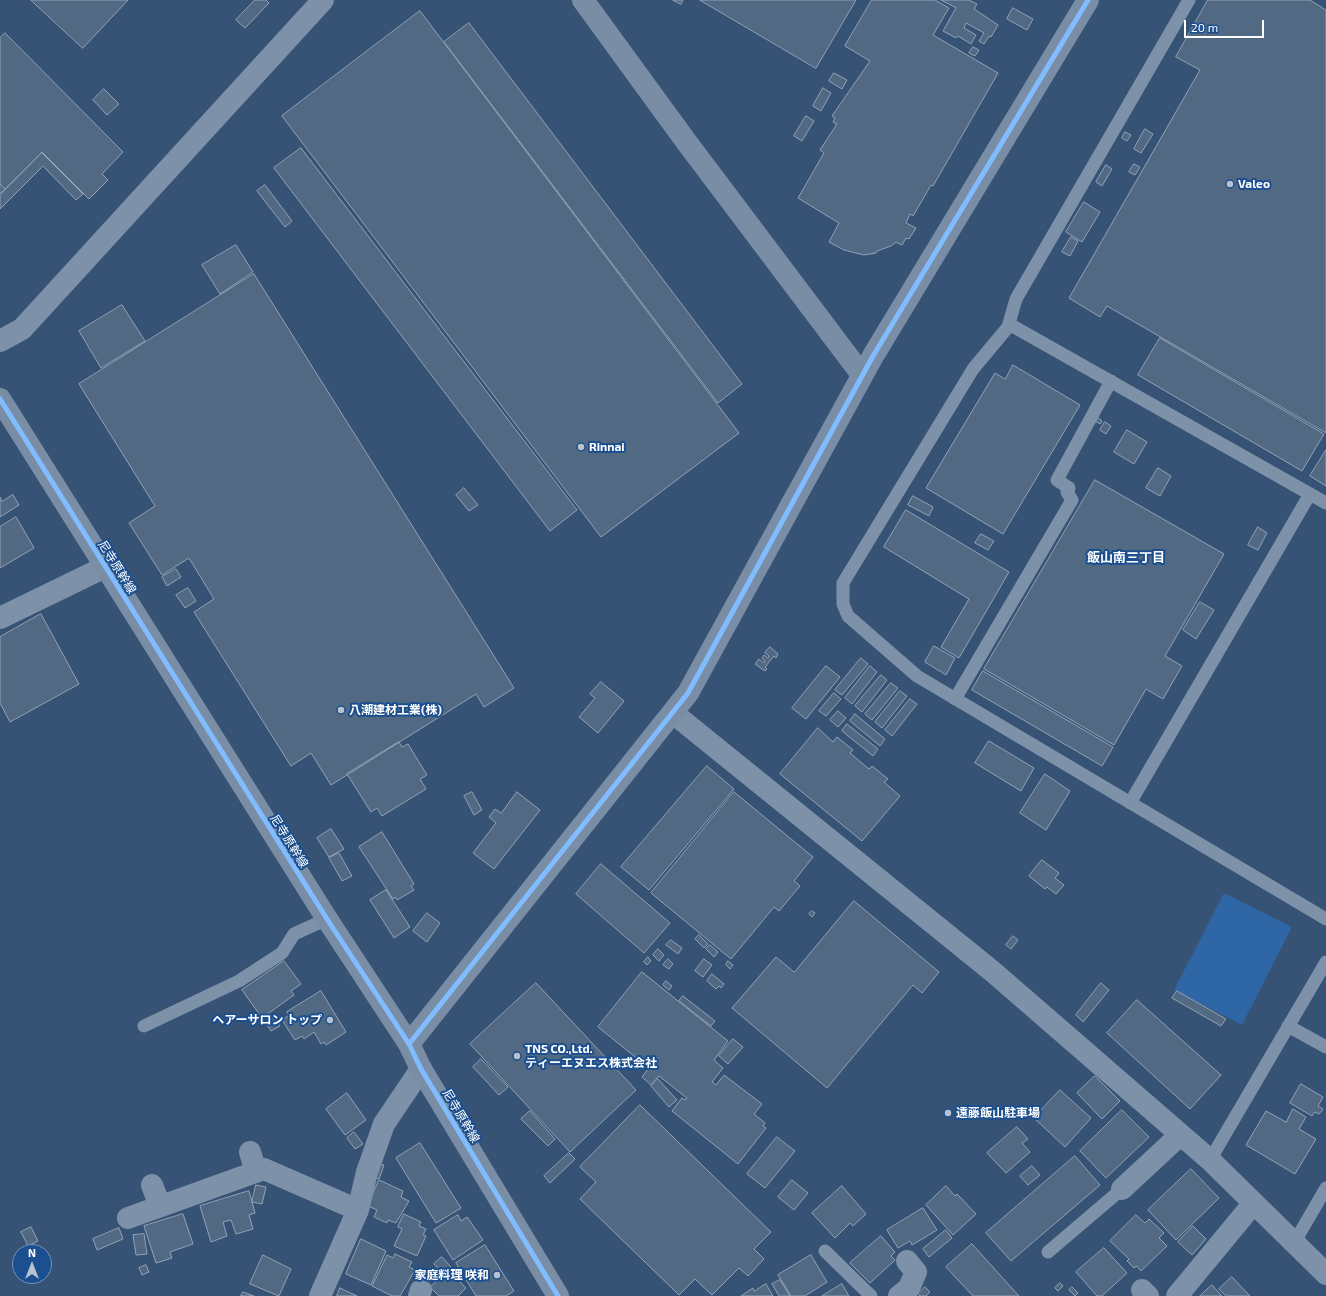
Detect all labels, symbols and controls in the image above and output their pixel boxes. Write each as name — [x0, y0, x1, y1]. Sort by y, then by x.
scale bar — [1186, 12, 1266, 38]
text: 20 m — [1191, 20, 1218, 34]
place label: Valeo — [1238, 177, 1270, 191]
marker: Valeo — [1225, 179, 1235, 189]
place label: Rinnai — [589, 440, 625, 454]
marker: Rinnai — [576, 442, 586, 452]
street label: 尼寺原幹線 — [95, 538, 139, 596]
district label: 飯山南三丁目 — [1087, 550, 1165, 566]
place label: 八潮建材工業(株) — [349, 703, 442, 717]
marker: 八潮建材工業(株) — [336, 705, 346, 715]
street label: 尼寺原幹線 — [267, 812, 311, 870]
place label: ヘアーサロン トップ — [212, 1013, 322, 1027]
marker: ヘアーサロン トップ — [325, 1015, 335, 1025]
place label: TNS CO.,Ltd. ティーエヌエス株式会社 — [525, 1042, 657, 1070]
marker: TNS CO.,Ltd. ティーエヌエス株式会社 — [512, 1051, 522, 1061]
street label: 尼寺原幹線 — [439, 1087, 483, 1145]
place label: 遠藤飯山駐車場 — [956, 1106, 1040, 1120]
marker: 遠藤飯山駐車場 — [943, 1108, 953, 1118]
north arrow — [12, 1244, 52, 1284]
text: N — [28, 1246, 36, 1259]
place label: 家庭料理 咲和 — [414, 1268, 489, 1282]
marker: 家庭料理 咲和 — [492, 1270, 502, 1280]

